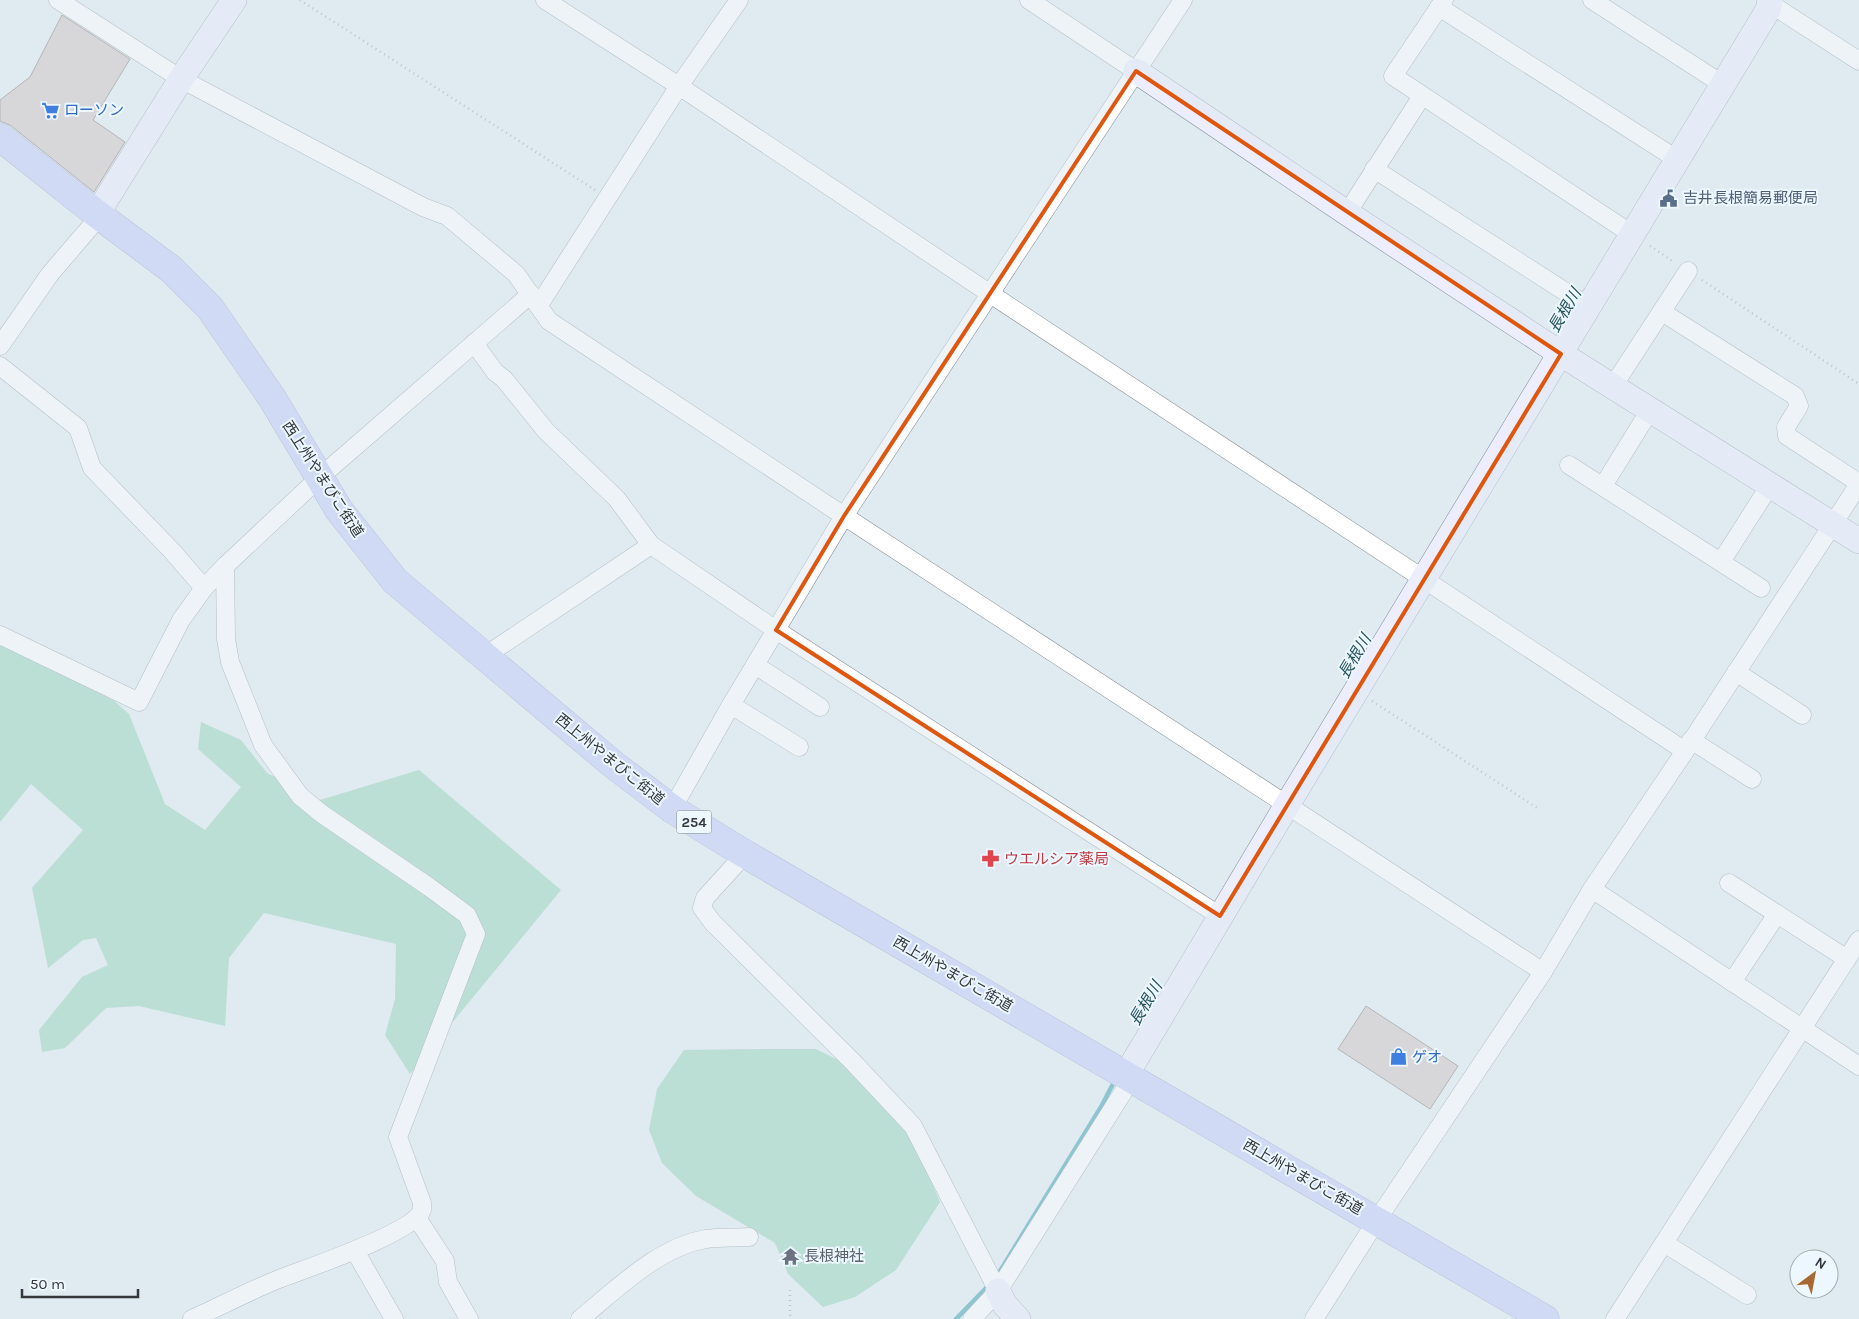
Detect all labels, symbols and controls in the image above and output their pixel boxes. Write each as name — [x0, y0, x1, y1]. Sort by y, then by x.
supermarket icon: ローソン — [40, 100, 60, 120]
place label: ローソン — [64, 101, 124, 119]
public building icon: 吉井長根簡易郵便局 — [1659, 188, 1679, 208]
place label: 吉井長根簡易郵便局 — [1683, 189, 1818, 207]
water label: 長根川 — [1544, 283, 1586, 336]
street label: 西上州やまびこ街道 — [279, 417, 367, 541]
water label: 長根川 — [1334, 629, 1376, 682]
street label: 西上州やまびこ街道 — [552, 710, 668, 808]
road number: 254 — [676, 810, 712, 834]
pharmacy icon: ウエルシア薬局 — [980, 849, 1000, 869]
place label: ウエルシア薬局 — [1004, 850, 1109, 868]
street label: 西上州やまびこ街道 — [890, 932, 1016, 1016]
water label: 長根川 — [1125, 976, 1167, 1029]
shop icon: ゲオ — [1388, 1047, 1408, 1067]
place label: ゲオ — [1412, 1048, 1442, 1066]
street label: 西上州やまびこ街道 — [1240, 1135, 1366, 1219]
temple icon: 長根神社 — [780, 1246, 800, 1266]
place label: 長根神社 — [804, 1247, 864, 1265]
north arrow — [1789, 1249, 1839, 1299]
text: N — [1812, 1254, 1829, 1273]
scale bar — [22, 1266, 139, 1298]
text: 50 m — [30, 1275, 65, 1293]

